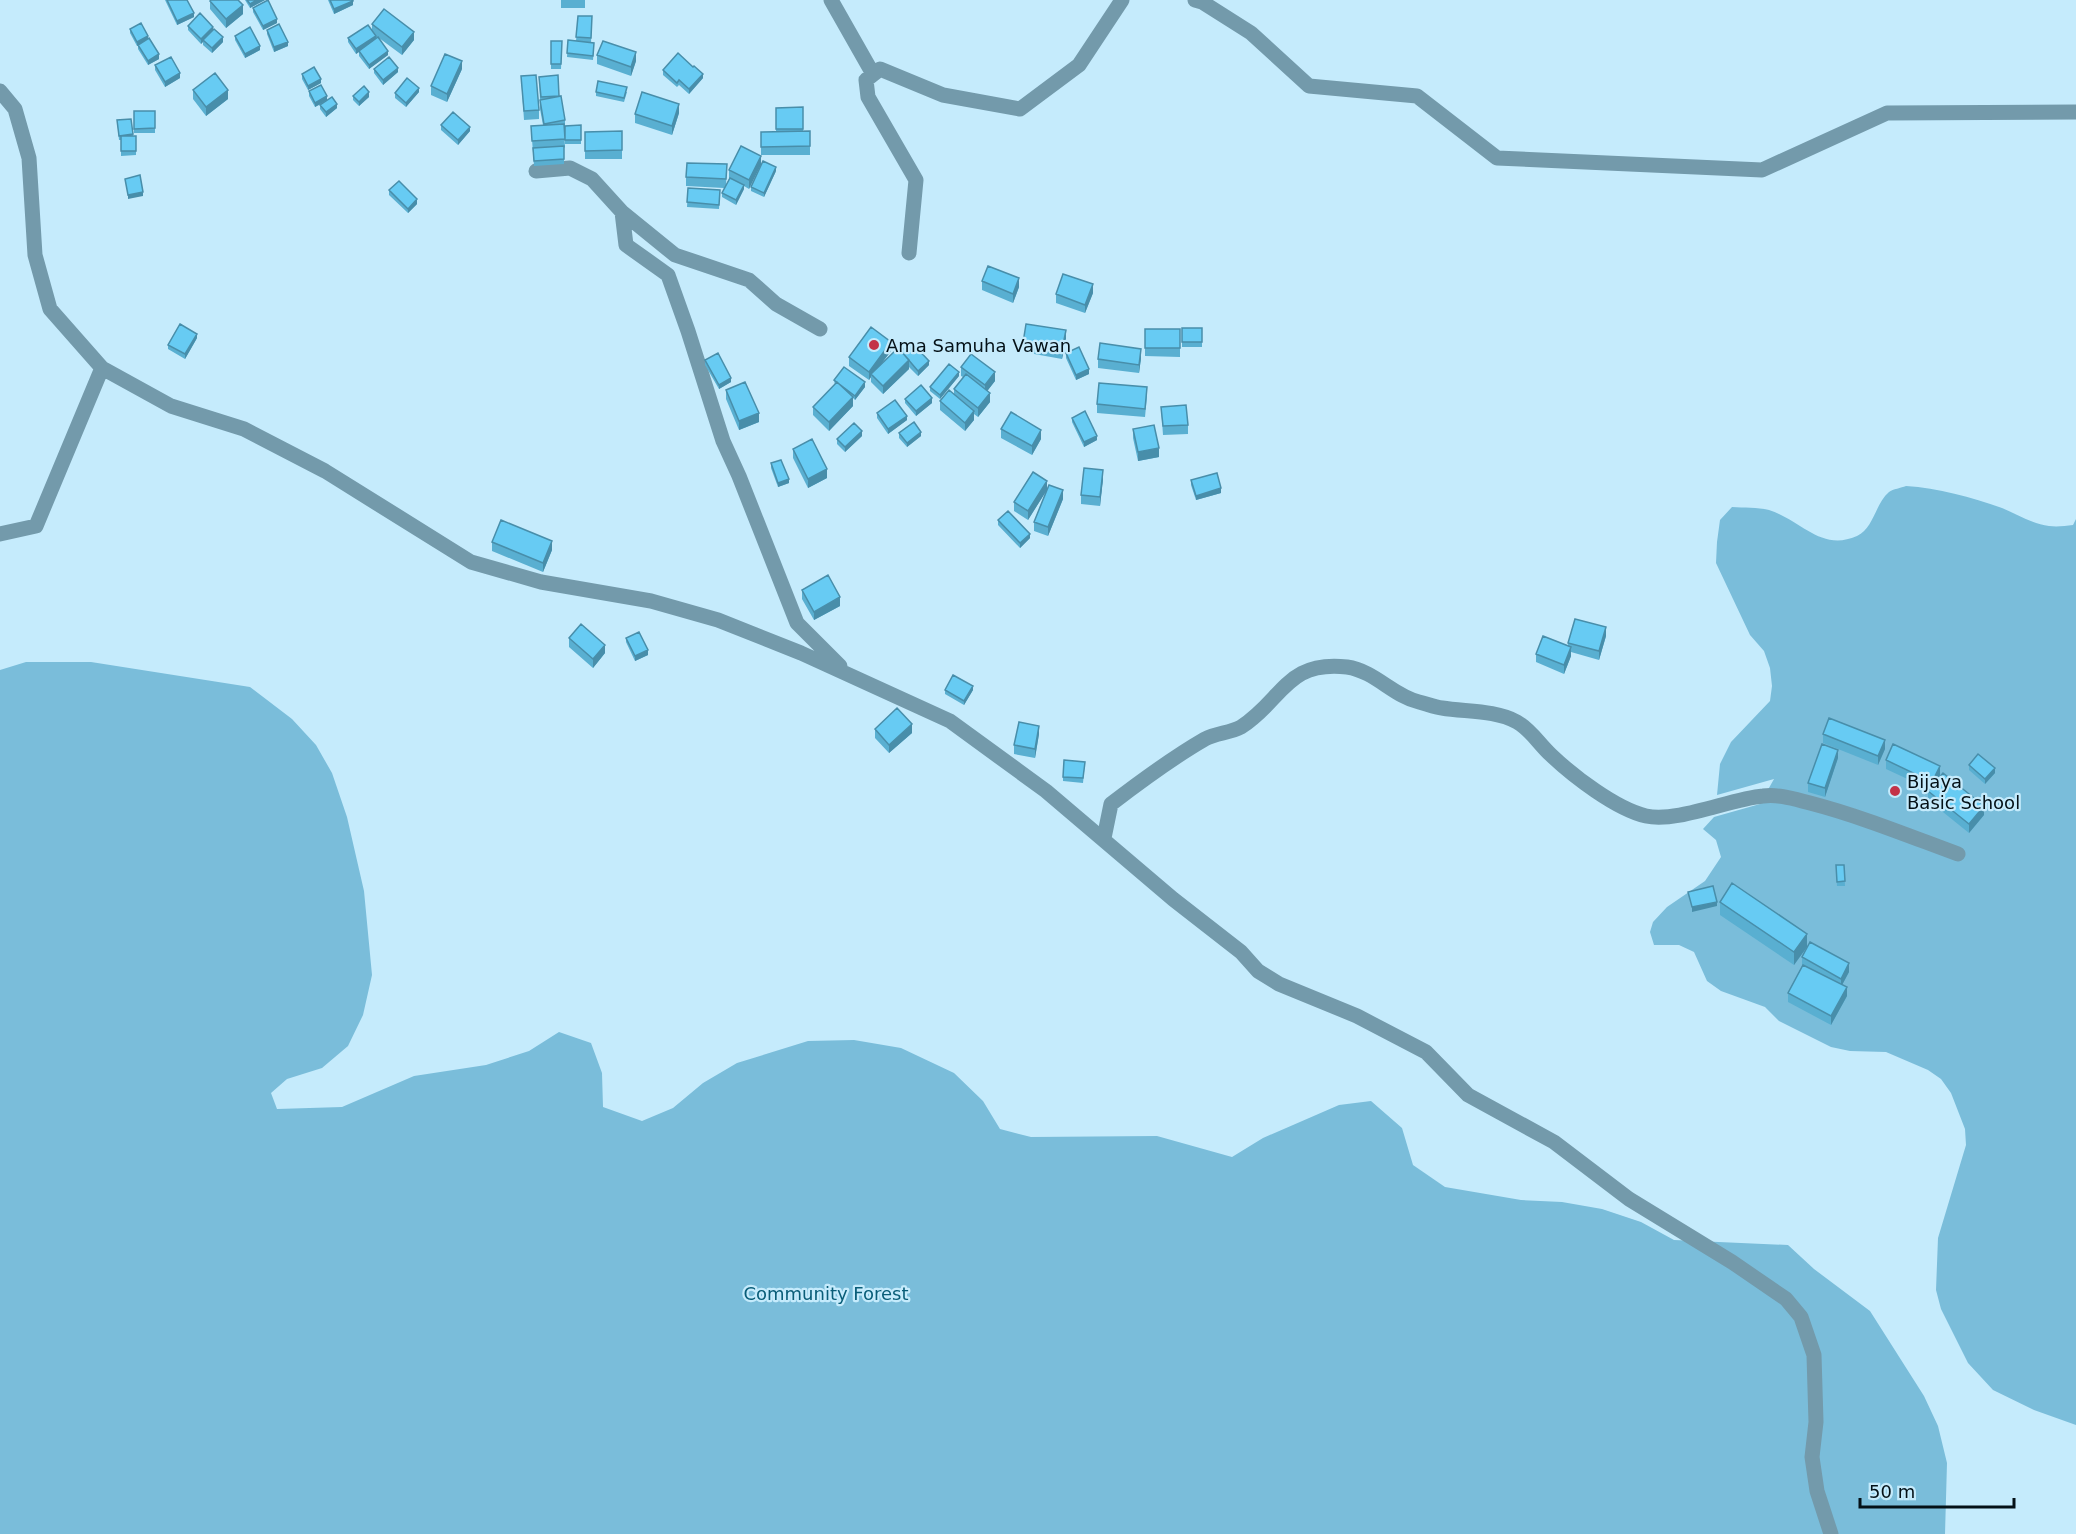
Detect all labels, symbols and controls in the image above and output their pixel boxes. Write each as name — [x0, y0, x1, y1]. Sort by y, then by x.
place label: Ama Samuha Vawan — [886, 335, 1071, 356]
marker: Ama Samuha Vawan — [867, 338, 881, 352]
place label: Bijaya Basic School — [1907, 771, 2020, 813]
marker: Bijaya Basic School — [1888, 784, 1902, 798]
park label: Community Forest — [743, 1283, 909, 1304]
scale bar — [1860, 1471, 2014, 1509]
text: 50 m — [1869, 1481, 1915, 1502]

